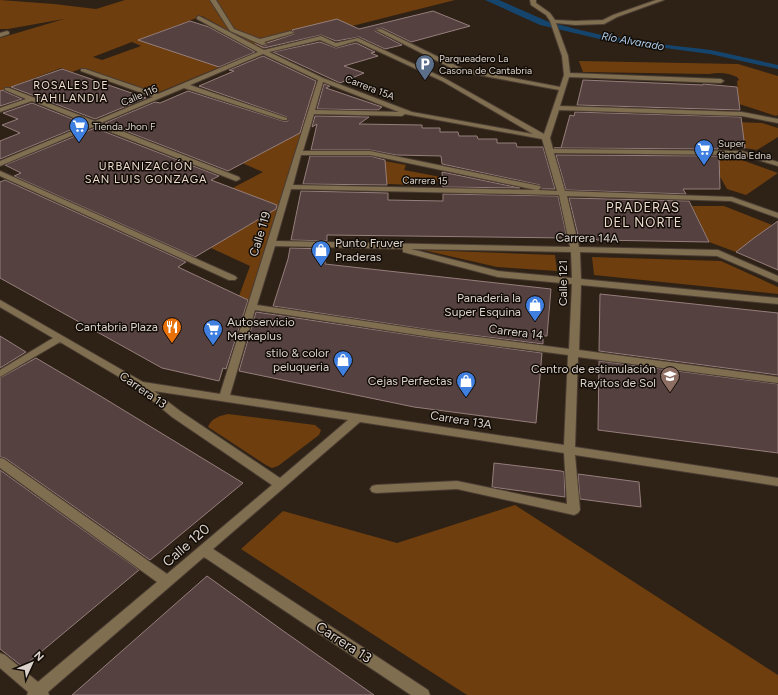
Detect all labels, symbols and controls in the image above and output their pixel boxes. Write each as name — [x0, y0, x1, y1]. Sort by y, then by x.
water label: Río Alvarado — [600, 30, 666, 54]
place label: Parqueadero La Casona de Cantabria — [439, 52, 532, 77]
parking icon: Parqueadero La Casona de Cantabria — [414, 53, 436, 81]
street label: Carrera 15A — [343, 72, 397, 103]
district label: ROSALES DE TAHILANDIA — [33, 79, 109, 105]
street label: Calle 116 — [119, 82, 160, 109]
supermarket icon: Tienda Jhon F — [68, 115, 90, 143]
place label: Tienda Jhon F — [93, 120, 156, 133]
place label: Super tienda Edna — [718, 137, 771, 162]
supermarket icon: Super tienda Edna — [693, 138, 715, 166]
district label: URBANIZACIÓN SAN LUIS GONZAGA — [85, 159, 207, 186]
street label: Carrera 15 — [402, 174, 448, 187]
district label: PRADERAS DEL NORTE — [604, 200, 682, 230]
street label: Calle 119 — [247, 210, 274, 258]
street label: Carrera 14A — [555, 230, 619, 246]
place label: Punto Fruver Praderas — [335, 236, 404, 264]
shop icon: Punto Fruver Praderas — [310, 239, 332, 267]
street label: Calle 121 — [556, 260, 570, 306]
place label: Panaderia la Super Esquina — [444, 291, 521, 319]
shop icon: Panaderia la Super Esquina — [524, 294, 546, 322]
place label: Autoservicio Merkaplus — [227, 315, 295, 343]
restaurant icon: Cantabria Plaza — [161, 316, 183, 344]
supermarket icon: Autoservicio Merkaplus — [202, 318, 224, 346]
place label: Cantabria Plaza — [75, 320, 158, 334]
street label: Carrera 14 — [488, 322, 545, 342]
place label: stilo & color peluqueria — [266, 346, 329, 374]
shop icon: stilo & color peluqueria — [332, 349, 354, 377]
place label: Centro de estimulación Rayitos de Sol — [531, 362, 656, 390]
school or university icon: Centro de estimulación Rayitos de Sol — [659, 365, 681, 393]
street label: Carrera 13 — [117, 369, 169, 411]
shop icon: Cejas Perfectas — [455, 370, 477, 398]
place label: Cejas Perfectas — [368, 374, 452, 388]
street label: Carrera 13A — [429, 408, 493, 432]
street label: Calle 120 — [159, 520, 213, 571]
street label: Carrera 13 — [313, 618, 375, 667]
north arrow — [12, 643, 52, 683]
text: N — [31, 649, 46, 664]

